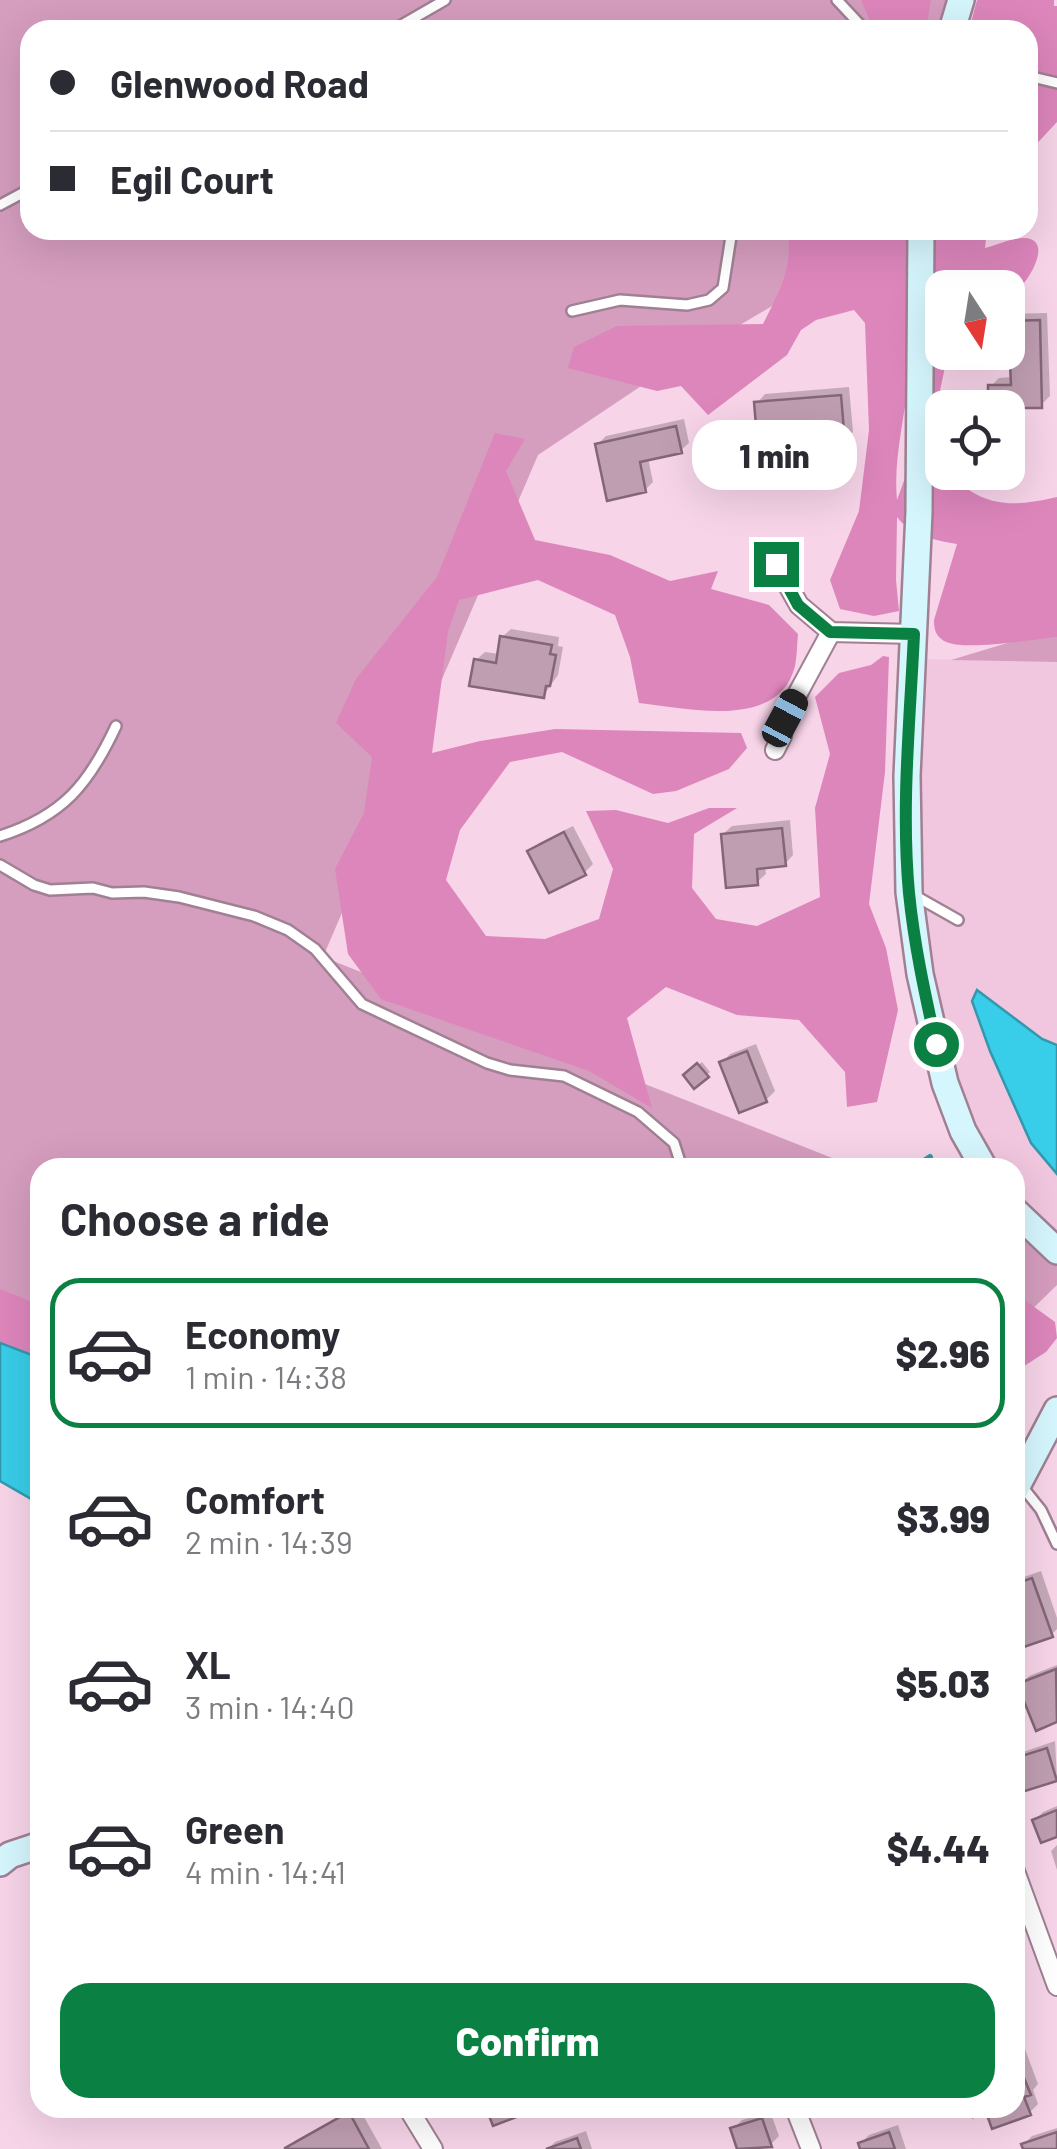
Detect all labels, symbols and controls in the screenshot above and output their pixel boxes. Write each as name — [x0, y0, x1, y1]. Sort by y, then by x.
text: Glenwood Road — [110, 60, 369, 106]
text: Egil Court — [110, 156, 274, 202]
north arrow — [925, 270, 1025, 370]
map controls — [925, 270, 1025, 490]
button: locate — [925, 390, 1025, 490]
callout: 1 min — [694, 419, 858, 489]
text: 1 min — [739, 436, 810, 474]
route end — [754, 542, 799, 587]
car — [758, 684, 812, 752]
route start — [914, 1022, 959, 1067]
text: Choose a ride — [60, 1191, 330, 1245]
icon: car — [65, 1308, 155, 1398]
text: Economy — [185, 1311, 340, 1357]
text: $2.96 — [895, 1330, 990, 1376]
text: 1 min · 14:38 — [185, 1357, 347, 1395]
icon: car — [65, 1473, 155, 1563]
text: Comfort — [185, 1476, 325, 1522]
text: $3.99 — [897, 1495, 990, 1541]
text: 2 min · 14:39 — [185, 1522, 353, 1560]
icon: car — [65, 1638, 155, 1728]
text: XL — [185, 1641, 231, 1687]
text: $5.03 — [896, 1660, 990, 1706]
text: 3 min · 14:40 — [185, 1687, 355, 1725]
icon: car — [65, 1803, 155, 1893]
text: Green — [185, 1806, 285, 1852]
text: $4.44 — [887, 1825, 990, 1871]
text: 4 min · 14:41 — [185, 1852, 346, 1890]
button: Confirm — [60, 1983, 995, 2098]

